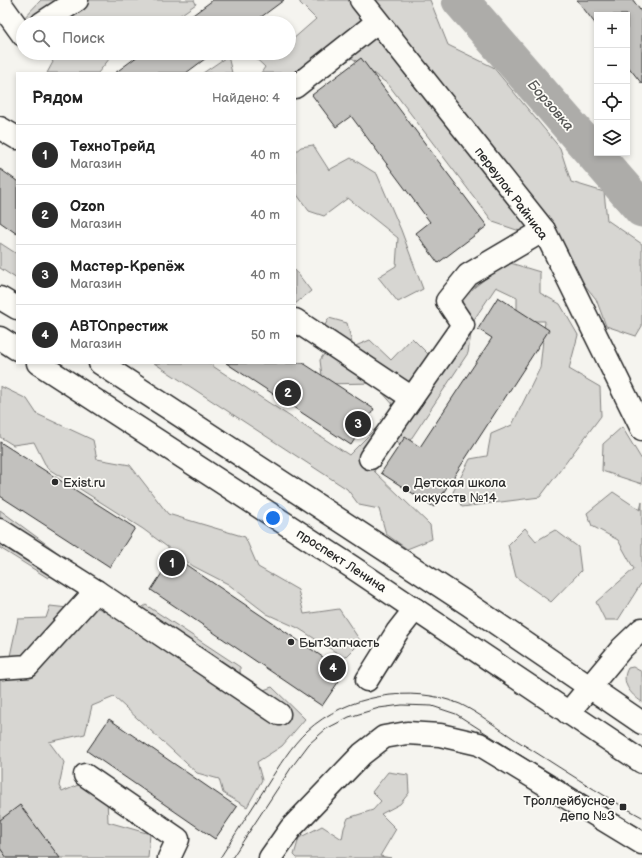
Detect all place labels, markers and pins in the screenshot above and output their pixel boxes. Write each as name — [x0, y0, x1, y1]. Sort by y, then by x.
pin: 2 — [275, 378, 301, 408]
pin: 3 — [345, 409, 371, 439]
place label: Exist.ru — [63, 475, 106, 491]
place label: Детская школа искусств №14 — [414, 475, 506, 506]
marker: Exist.ru — [50, 477, 60, 487]
marker: Детская школа искусств №14 — [401, 484, 411, 494]
pin: 1 — [159, 548, 185, 578]
place label: БытЗапчасть — [299, 635, 380, 651]
marker: БытЗапчасть — [286, 637, 296, 647]
pin: 4 — [320, 653, 346, 683]
place label: Троллейбусное депо №3 — [523, 793, 615, 824]
marker: Троллейбусное депо №3 — [618, 802, 628, 812]

